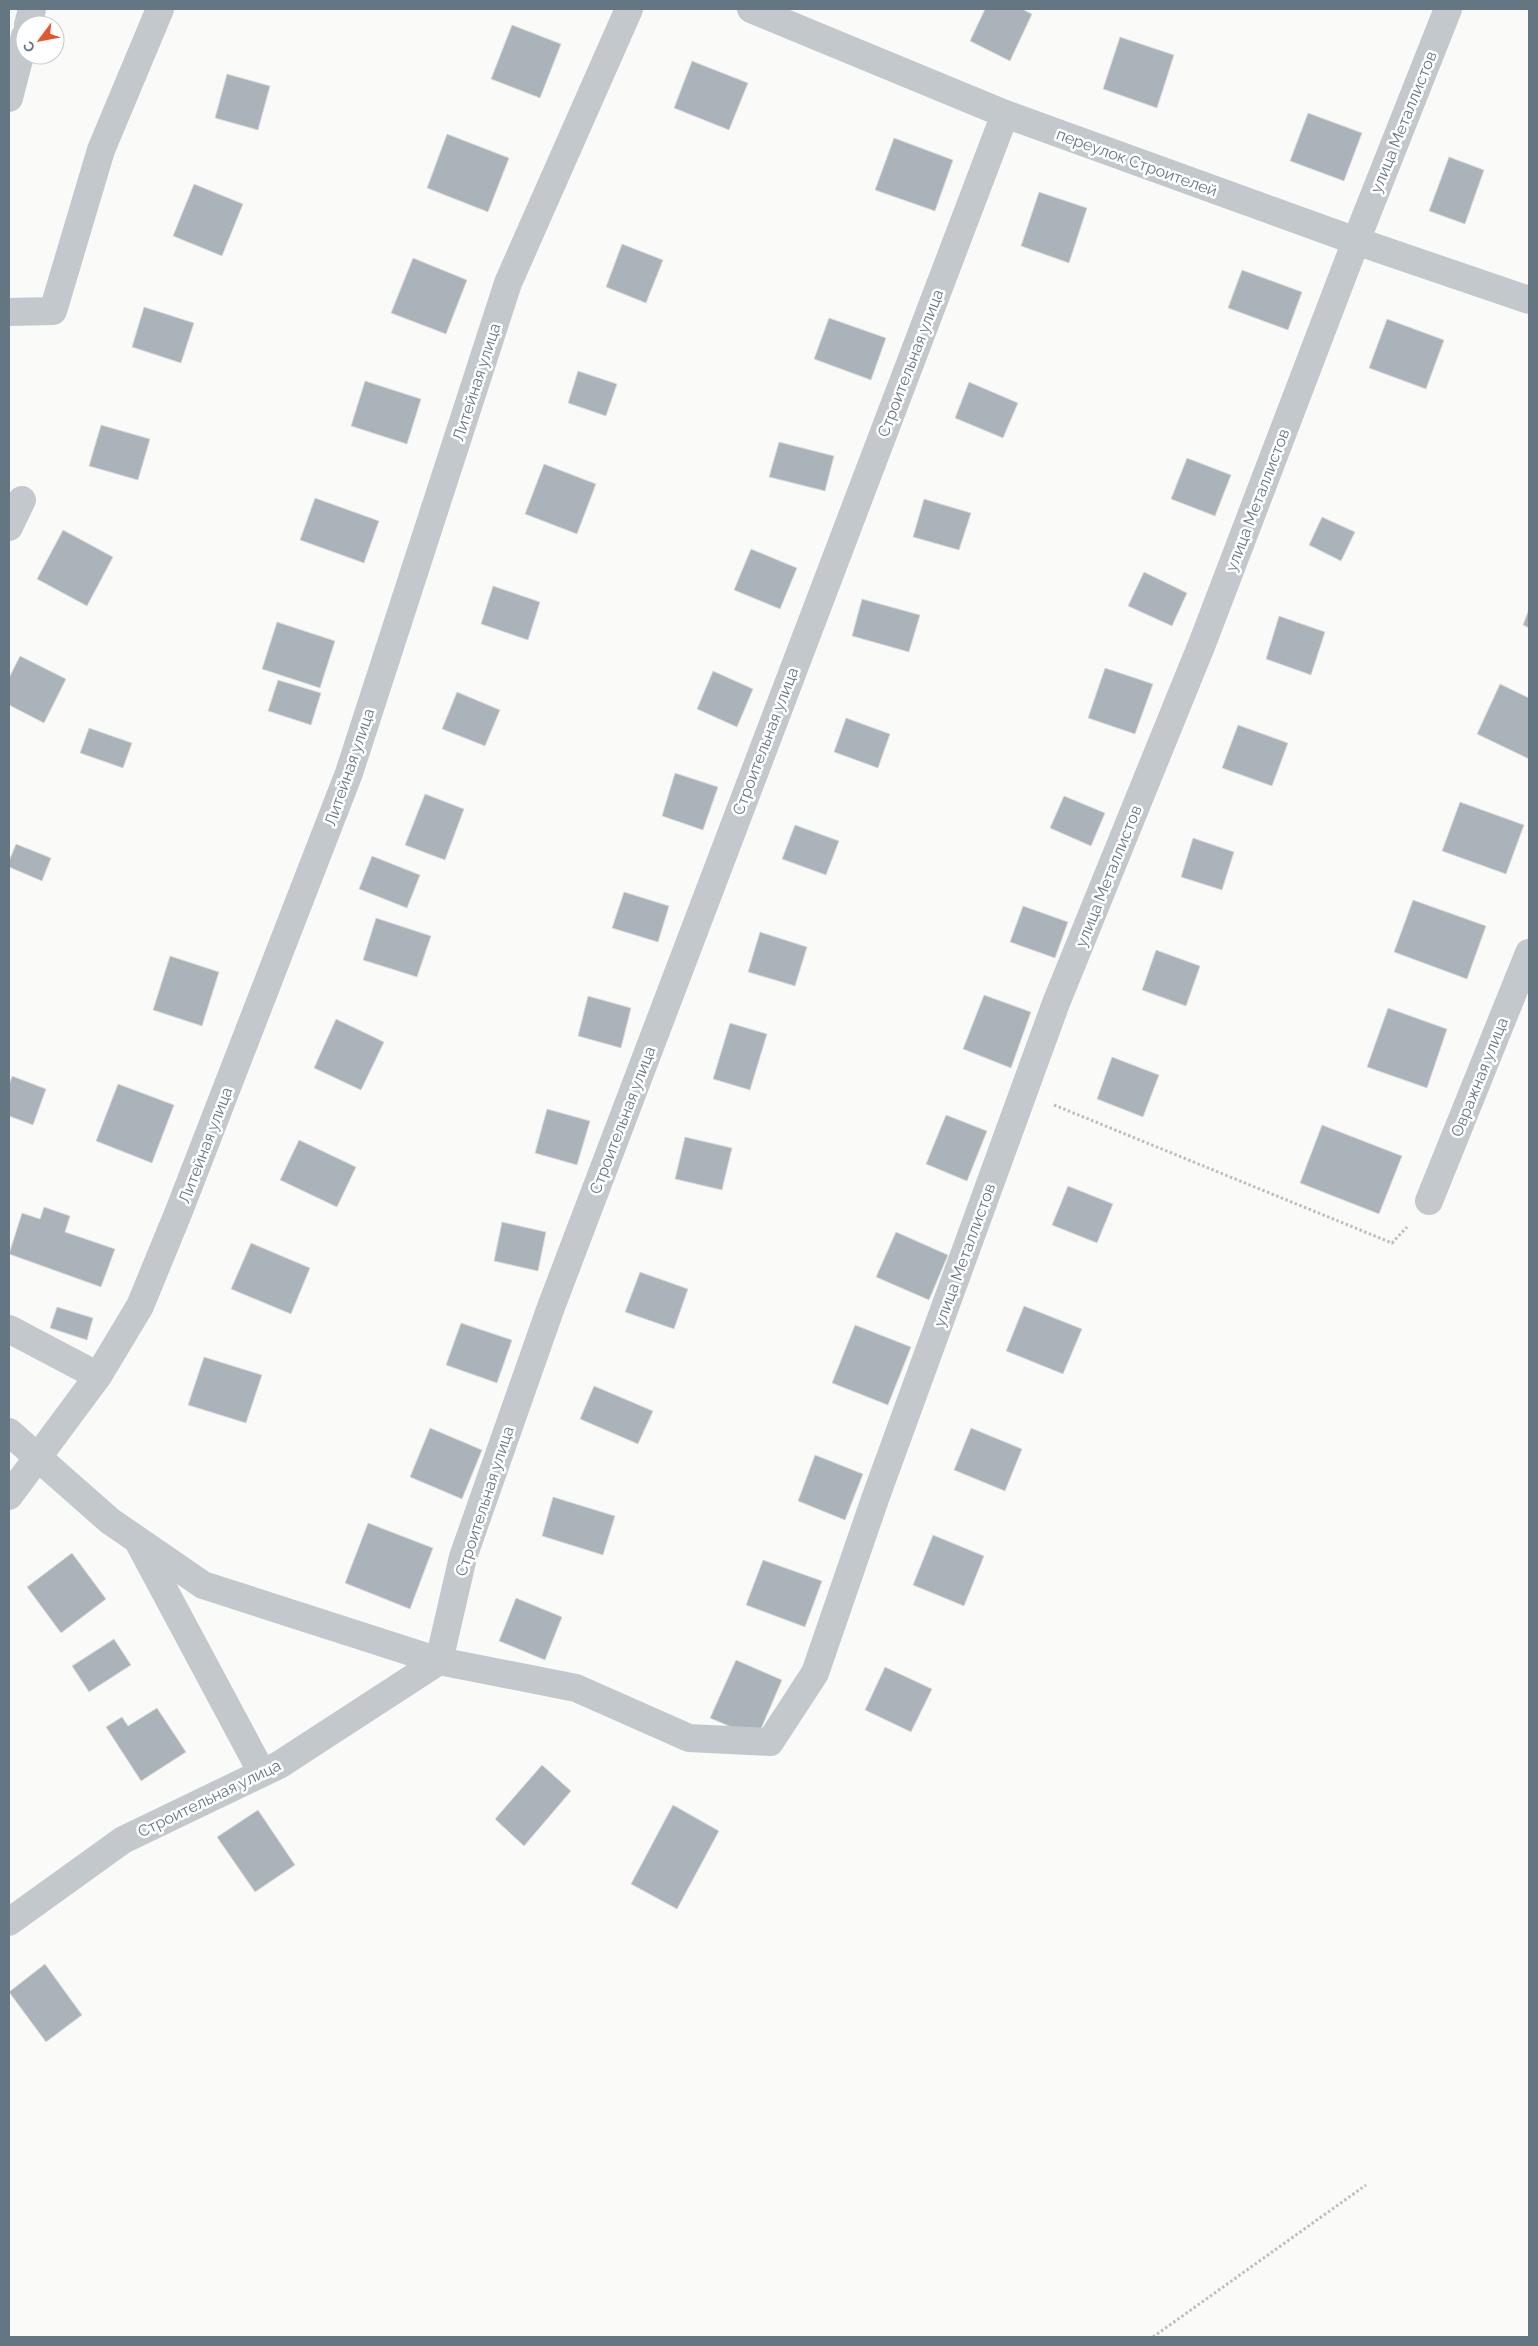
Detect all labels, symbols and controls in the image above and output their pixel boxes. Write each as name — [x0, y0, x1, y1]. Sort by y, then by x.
north arrow — [15, 15, 65, 65]
text: С — [19, 38, 38, 55]
street label: улица Металлистов — [1366, 49, 1441, 196]
street label: переулок Строителей — [1054, 125, 1220, 200]
street label: Строительная улица — [874, 287, 947, 440]
street label: Литейная улица — [448, 321, 505, 444]
street label: улица Металлистов — [1222, 426, 1293, 574]
street label: Строительная улица — [729, 665, 802, 818]
street label: Литейная улица — [320, 706, 378, 828]
street label: улица Металлистов — [1071, 803, 1146, 950]
street label: Овражная улица — [1447, 1015, 1512, 1140]
street label: Строительная улица — [586, 1044, 659, 1197]
street label: Литейная улица — [175, 1084, 236, 1206]
street label: улица Металлистов — [930, 1181, 999, 1329]
street label: Строительная улица — [451, 1424, 518, 1579]
street label: Строительная улица — [135, 1756, 284, 1841]

